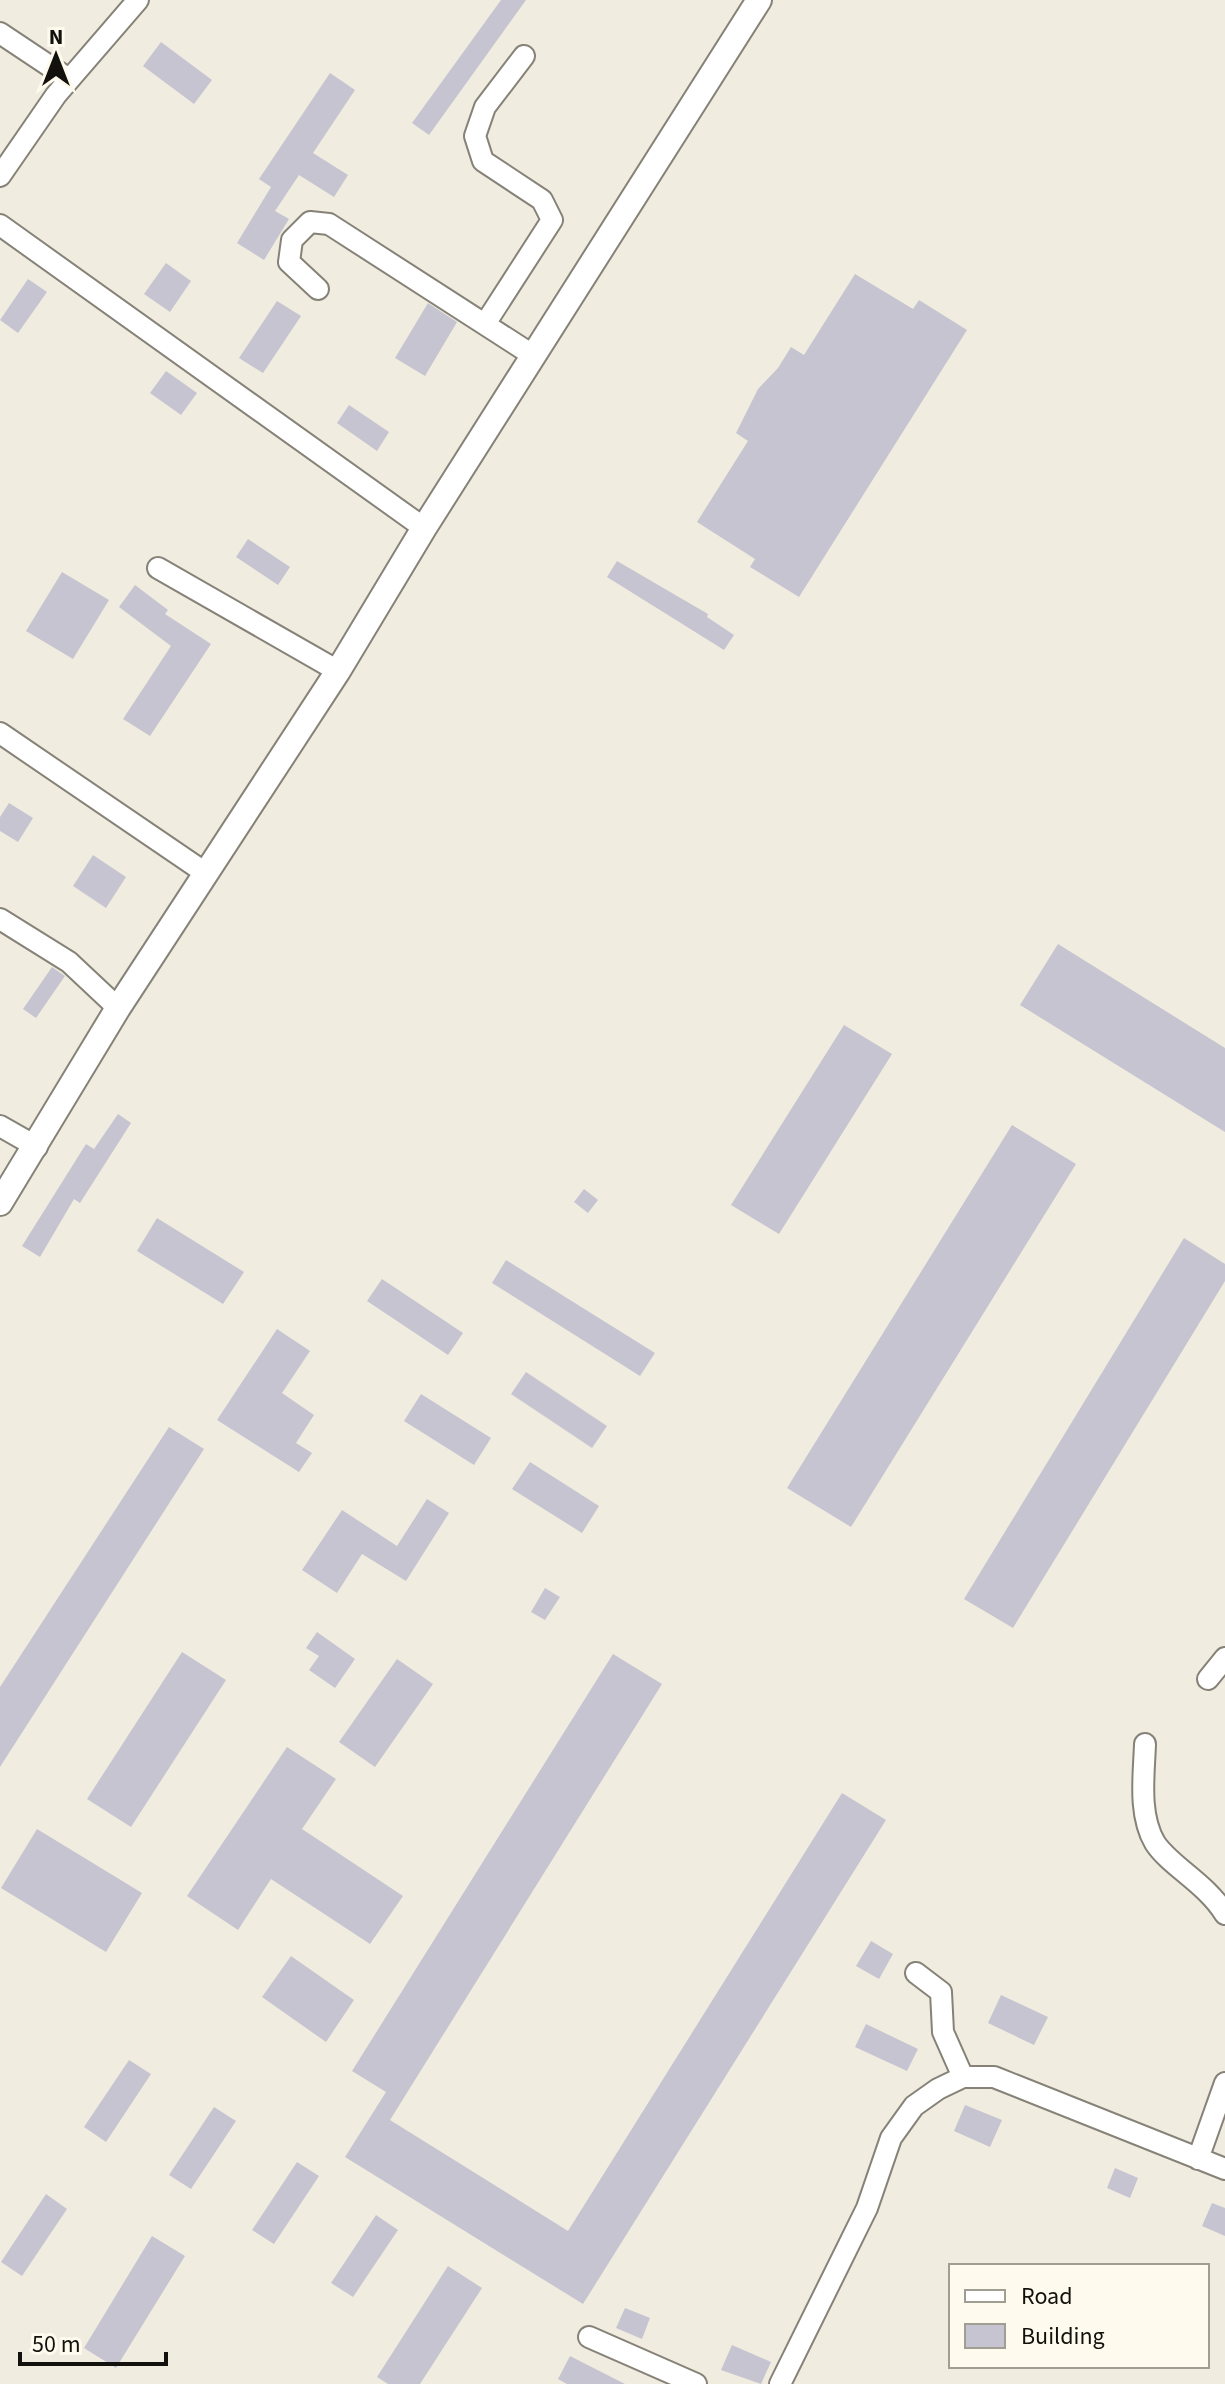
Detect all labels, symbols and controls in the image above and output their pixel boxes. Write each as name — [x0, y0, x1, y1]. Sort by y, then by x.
north arrow — [16, 16, 96, 96]
text: N — [49, 21, 63, 53]
legend — [949, 2264, 1209, 2368]
text: Road — [1021, 2279, 1073, 2314]
scale bar — [20, 2316, 166, 2366]
text: Building — [1021, 2319, 1105, 2354]
text: 50 m — [32, 2327, 81, 2362]

